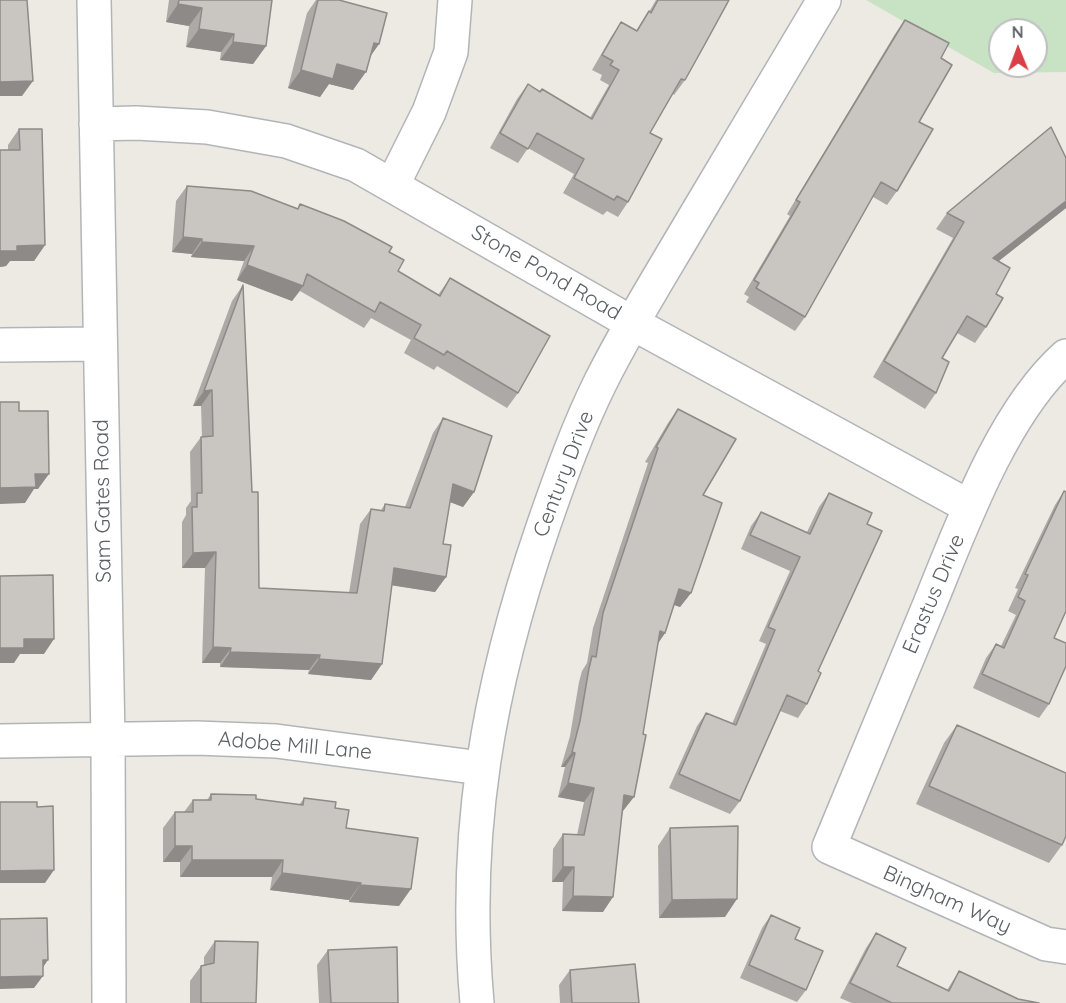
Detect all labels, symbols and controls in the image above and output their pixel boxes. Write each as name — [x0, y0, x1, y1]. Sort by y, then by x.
north arrow — [988, 18, 1048, 78]
text: N — [1012, 22, 1024, 42]
street label: Stone Pond Road — [467, 220, 625, 326]
street label: Century Drive — [528, 407, 600, 541]
street label: Sam Gates Road — [89, 419, 117, 583]
street label: Erastus Drive — [897, 530, 971, 658]
street label: Adobe Mill Lane — [217, 727, 373, 765]
street label: Bingham Way — [879, 860, 1015, 940]

